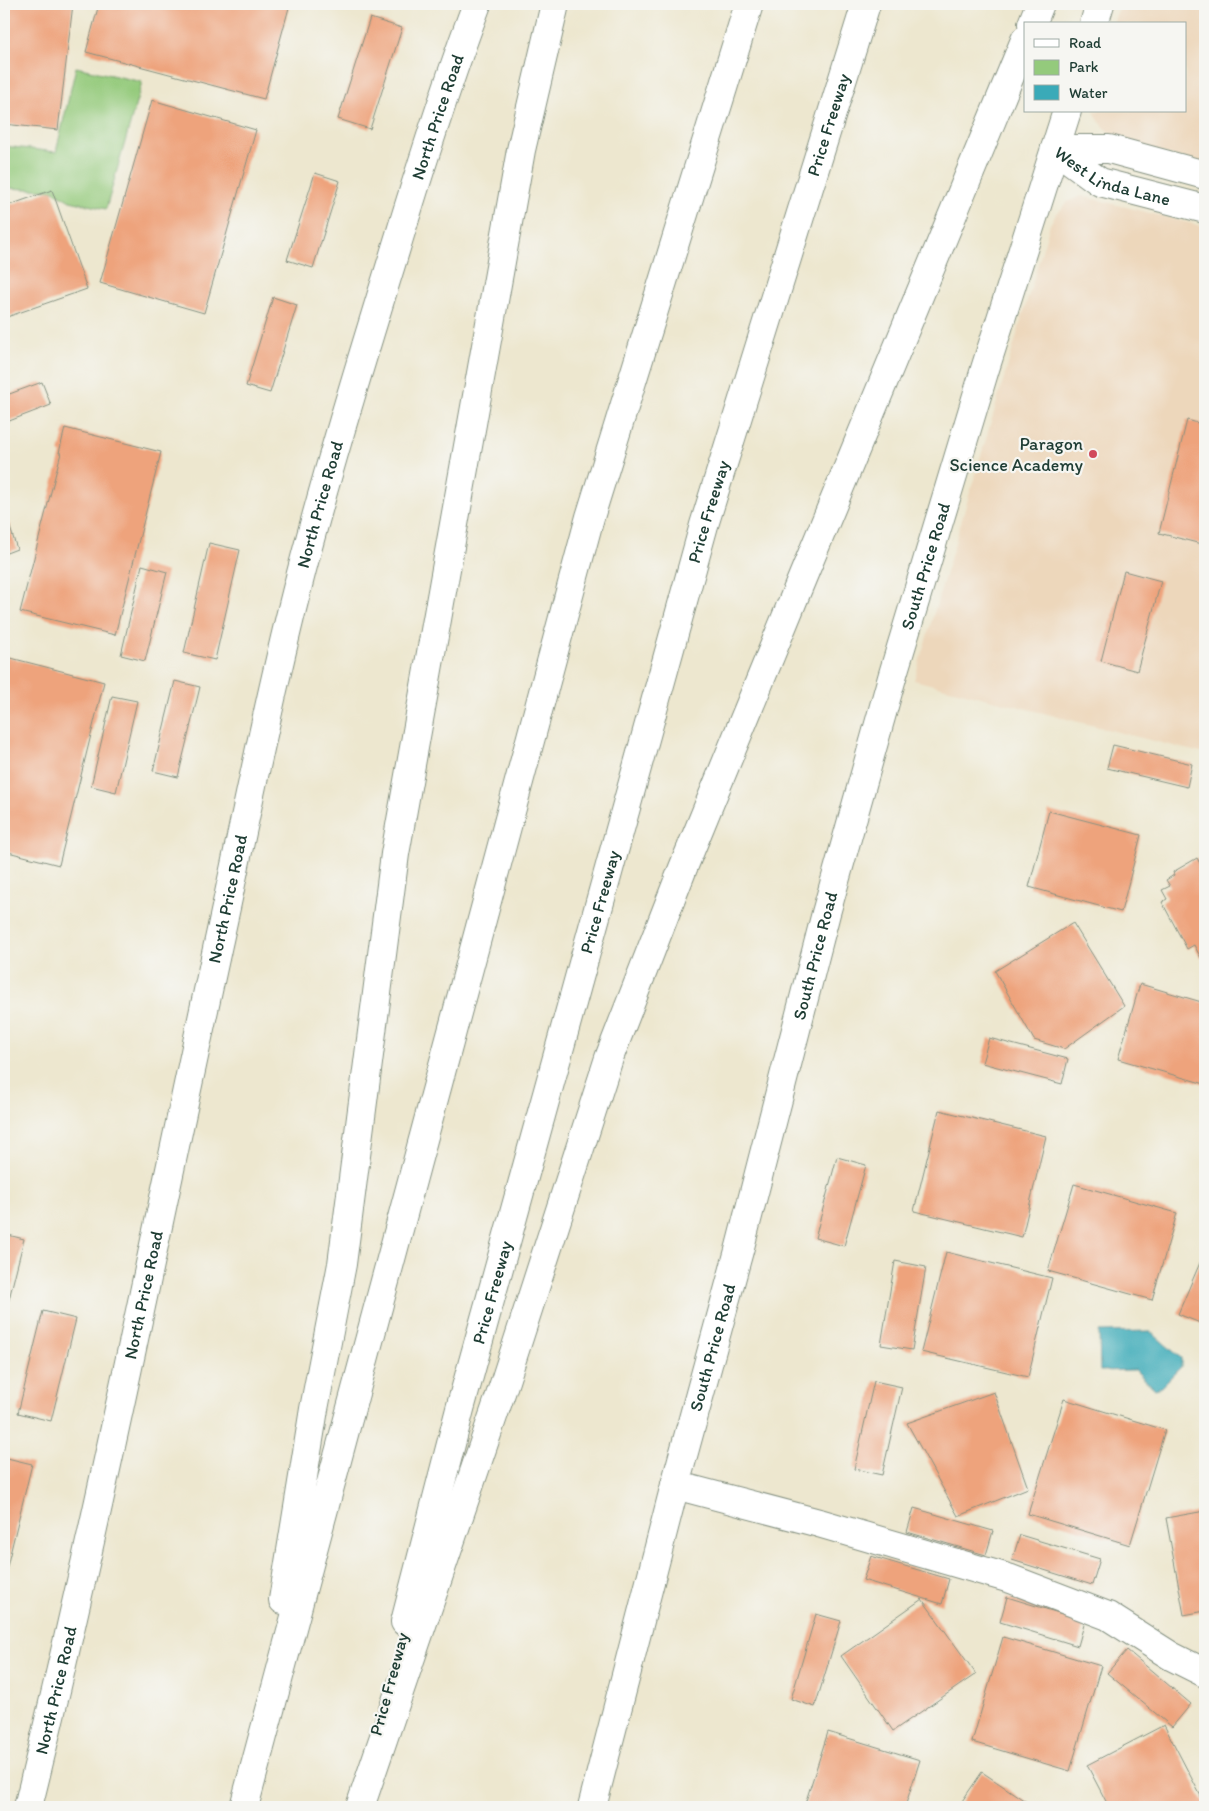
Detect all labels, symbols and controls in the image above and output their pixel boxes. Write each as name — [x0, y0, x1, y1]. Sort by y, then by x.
legend — [1024, 22, 1186, 112]
text: Road — [1069, 34, 1102, 52]
street label: North Price Road — [407, 51, 469, 183]
text: Park — [1069, 58, 1099, 76]
street label: Price Freeway — [802, 70, 855, 179]
text: Water — [1069, 84, 1108, 102]
street label: West Linda Lane — [1050, 141, 1173, 211]
place label: Paragon Science Academy — [949, 433, 1084, 476]
street label: North Price Road — [292, 438, 348, 571]
marker: Paragon Science Academy — [1087, 448, 1099, 460]
street label: Price Freeway — [683, 457, 735, 566]
street label: South Price Road — [896, 500, 955, 632]
street label: North Price Road — [203, 832, 252, 965]
street label: Price Freeway — [575, 847, 625, 956]
street label: South Price Road — [788, 889, 843, 1022]
street label: North Price Road — [119, 1228, 168, 1361]
street label: Price Freeway — [467, 1238, 517, 1346]
street label: South Price Road — [685, 1281, 741, 1414]
street label: North Price Road — [30, 1624, 82, 1757]
street label: Price Freeway — [365, 1629, 414, 1738]

